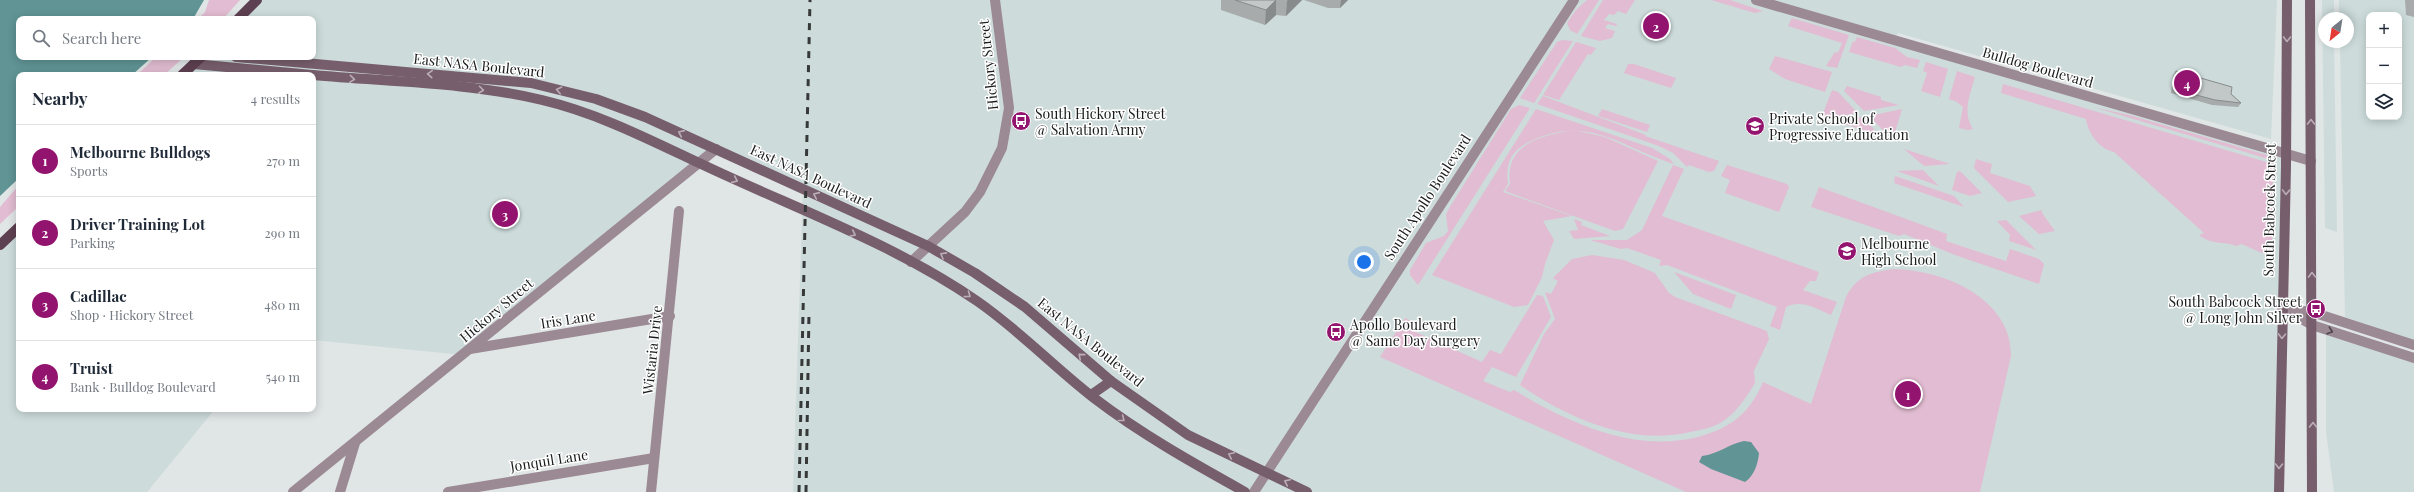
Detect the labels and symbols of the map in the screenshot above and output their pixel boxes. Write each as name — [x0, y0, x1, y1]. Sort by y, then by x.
pin: 2 — [1643, 11, 1669, 41]
north arrow — [2318, 12, 2354, 48]
street label: Hickory Street — [974, 18, 1002, 111]
one-way arrow — [2282, 36, 2291, 42]
street label: Bulldog Boulevard — [1980, 42, 2096, 92]
street label: East NASA Boulevard — [413, 49, 545, 81]
pin: 4 — [2174, 68, 2200, 98]
one-way arrow — [427, 69, 433, 78]
one-way arrow — [349, 74, 355, 83]
one-way arrow — [478, 85, 484, 94]
one-way arrow — [555, 86, 562, 94]
place label: South Hickory Street @ Salvation Army — [1035, 104, 1167, 139]
place label: Private School of Progressive Education — [1769, 109, 1909, 144]
bus stop icon: South Hickory Street @ Salvation Army — [1010, 110, 1032, 132]
school or university icon: Private School of Progressive Education — [1744, 115, 1766, 137]
one-way arrow — [2307, 119, 2315, 125]
one-way arrow — [677, 130, 685, 138]
street label: South Apollo Boulevard — [1379, 130, 1475, 264]
street label: East NASA Boulevard — [747, 140, 875, 212]
street label: South Babcock Street — [2258, 142, 2280, 277]
one-way arrow — [731, 175, 738, 183]
one-way arrow — [2281, 189, 2290, 195]
one-way arrow — [813, 192, 820, 200]
pin: 3 — [492, 199, 518, 229]
one-way arrow — [849, 229, 857, 237]
place label: Melbourne High School — [1861, 234, 1937, 269]
school or university icon: Melbourne High School — [1836, 240, 1858, 262]
one-way arrow — [939, 252, 947, 259]
your location — [1354, 252, 1374, 272]
one-way arrow — [2308, 272, 2316, 278]
street label: Hickory Street — [455, 273, 538, 346]
one-way arrow — [964, 290, 971, 298]
place label: South Babcock Street @ Long John Silver — [2168, 292, 2303, 327]
street label: East NASA Boulevard — [1034, 293, 1148, 391]
bus stop icon: South Babcock Street @ Long John Silver — [2305, 298, 2327, 320]
street label: Wistaria Drive — [638, 304, 666, 397]
street label: Iris Lane — [539, 305, 597, 333]
place label: Apollo Boulevard @ Same Day Surgery — [1349, 315, 1480, 350]
bus stop icon: Apollo Boulevard @ Same Day Surgery — [1325, 321, 1347, 343]
one-way arrow — [2326, 326, 2333, 335]
one-way arrow — [2277, 333, 2286, 339]
one-way arrow — [1079, 353, 1086, 360]
pin: 1 — [1895, 379, 1921, 409]
one-way arrow — [1117, 414, 1124, 421]
one-way arrow — [2309, 422, 2317, 428]
street label: Jonquil Lane — [508, 444, 589, 476]
one-way arrow — [1228, 452, 1235, 460]
one-way arrow — [2275, 463, 2283, 469]
one-way arrow — [1284, 479, 1291, 487]

